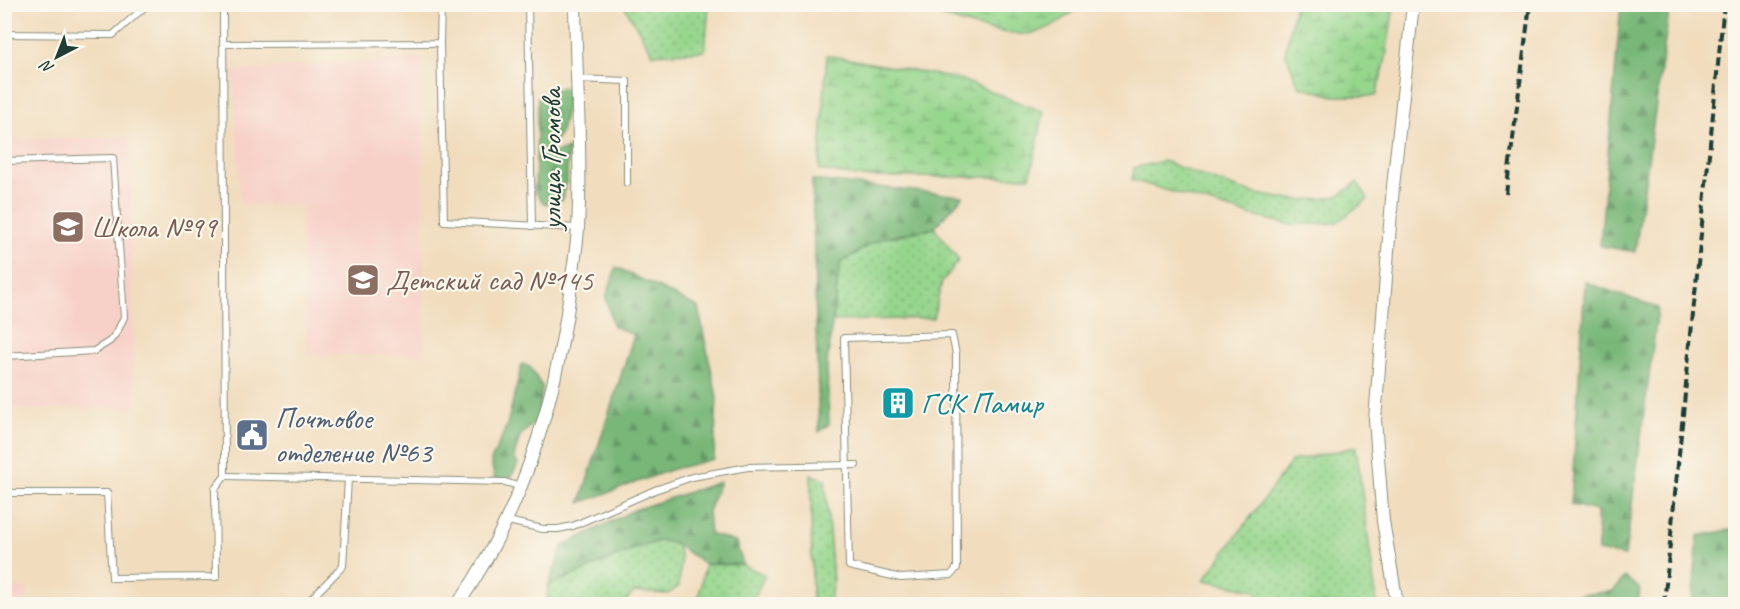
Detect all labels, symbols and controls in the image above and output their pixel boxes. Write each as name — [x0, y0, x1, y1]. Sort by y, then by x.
north arrow — [27, 27, 87, 87]
text: N — [35, 55, 58, 78]
street label: улица Громова — [532, 85, 570, 232]
place label: Школа №99 — [91, 208, 219, 246]
school or university icon: Школа №99 — [50, 209, 86, 245]
place label: Детский сад №145 — [386, 261, 595, 299]
school or university icon: Детский сад №145 — [345, 262, 381, 298]
place label: ГСК Памир — [921, 384, 1045, 422]
building icon: ГСК Памир — [880, 385, 916, 421]
place label: Почтовое отделение №63 — [275, 399, 434, 471]
public building icon: Почтовое отделение №63 — [234, 417, 270, 453]

